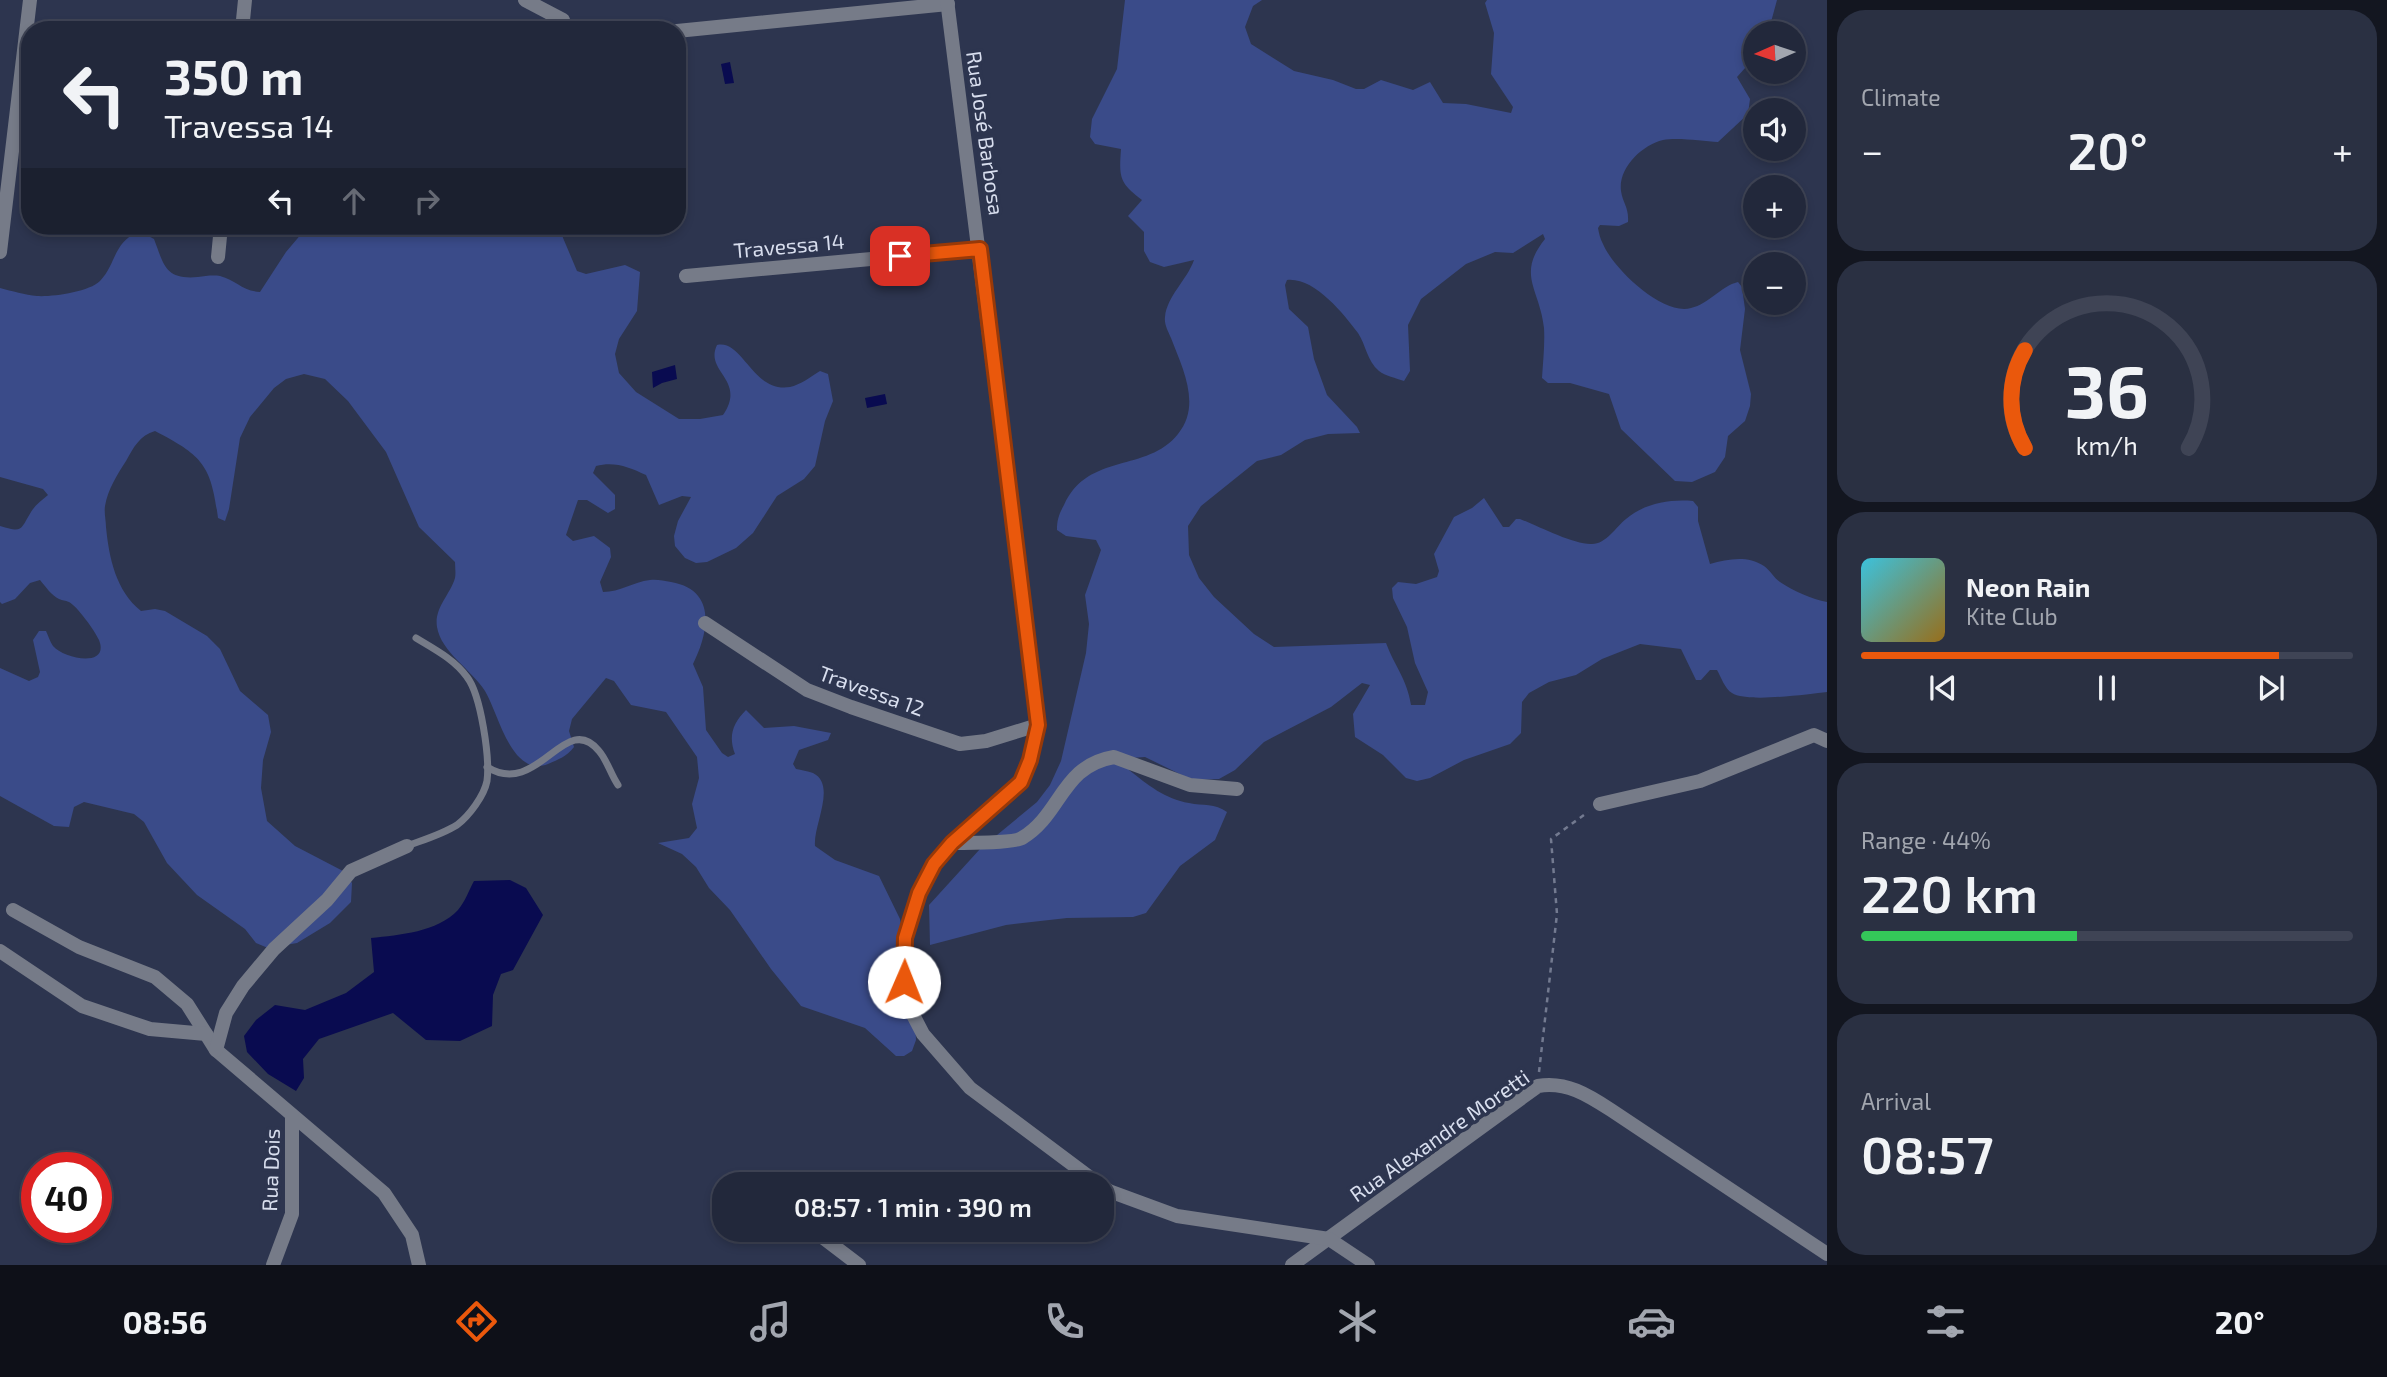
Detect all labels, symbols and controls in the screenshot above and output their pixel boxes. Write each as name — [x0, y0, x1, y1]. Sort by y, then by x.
north arrow — [1743, 21, 1806, 84]
map controls — [1743, 21, 1806, 315]
text: 350 m — [164, 46, 304, 105]
icon: left — [49, 49, 140, 140]
street label: Rua José Barbosa — [962, 49, 1010, 217]
text: Climate — [1861, 83, 1941, 111]
button: sound — [1743, 98, 1806, 161]
text: Travessa 14 — [164, 106, 334, 144]
text: 20° — [2067, 118, 2148, 180]
text: − — [1861, 127, 1883, 173]
text: + — [2332, 127, 2353, 173]
button: + — [1743, 175, 1806, 238]
icon: left — [262, 182, 300, 220]
icon: ahead — [335, 182, 373, 220]
icon: right — [408, 182, 446, 220]
pin — [870, 226, 930, 286]
street label: Travessa 14 — [732, 228, 846, 262]
icon: arrive — [881, 237, 919, 275]
button: − — [1743, 252, 1806, 315]
text: 36 — [2065, 345, 2149, 433]
text: km/h — [2076, 429, 2138, 459]
text: Neon Rain — [1966, 571, 2090, 602]
text: Kite Club — [1966, 602, 2058, 630]
street label: Travessa 12 — [816, 659, 928, 721]
icon: previous — [1924, 669, 1962, 707]
icon: pause — [2088, 669, 2126, 707]
icon: next — [2252, 669, 2290, 707]
text: Range · 44% — [1861, 826, 1991, 854]
text: 220 km — [1861, 861, 2038, 923]
position arrow — [867, 945, 941, 1019]
street label: Rua Alexandre Moretti — [1345, 1064, 1533, 1206]
text: Arrival — [1861, 1087, 1931, 1115]
text: 08:57 — [1861, 1122, 1994, 1184]
street label: Rua Dois — [256, 1128, 284, 1212]
speed limit sign: 40 — [21, 1152, 112, 1243]
text: 08:57 · 1 min · 390 m — [794, 1191, 1032, 1222]
icon: directions — [452, 1297, 501, 1346]
icon: music — [746, 1297, 795, 1346]
icon: phone — [1040, 1297, 1089, 1346]
icon: climate — [1333, 1297, 1382, 1346]
icon: car — [1627, 1297, 1676, 1346]
icon: filters — [1921, 1297, 1970, 1346]
text: 08:56 — [122, 1302, 207, 1340]
text: 20° — [2215, 1302, 2265, 1340]

